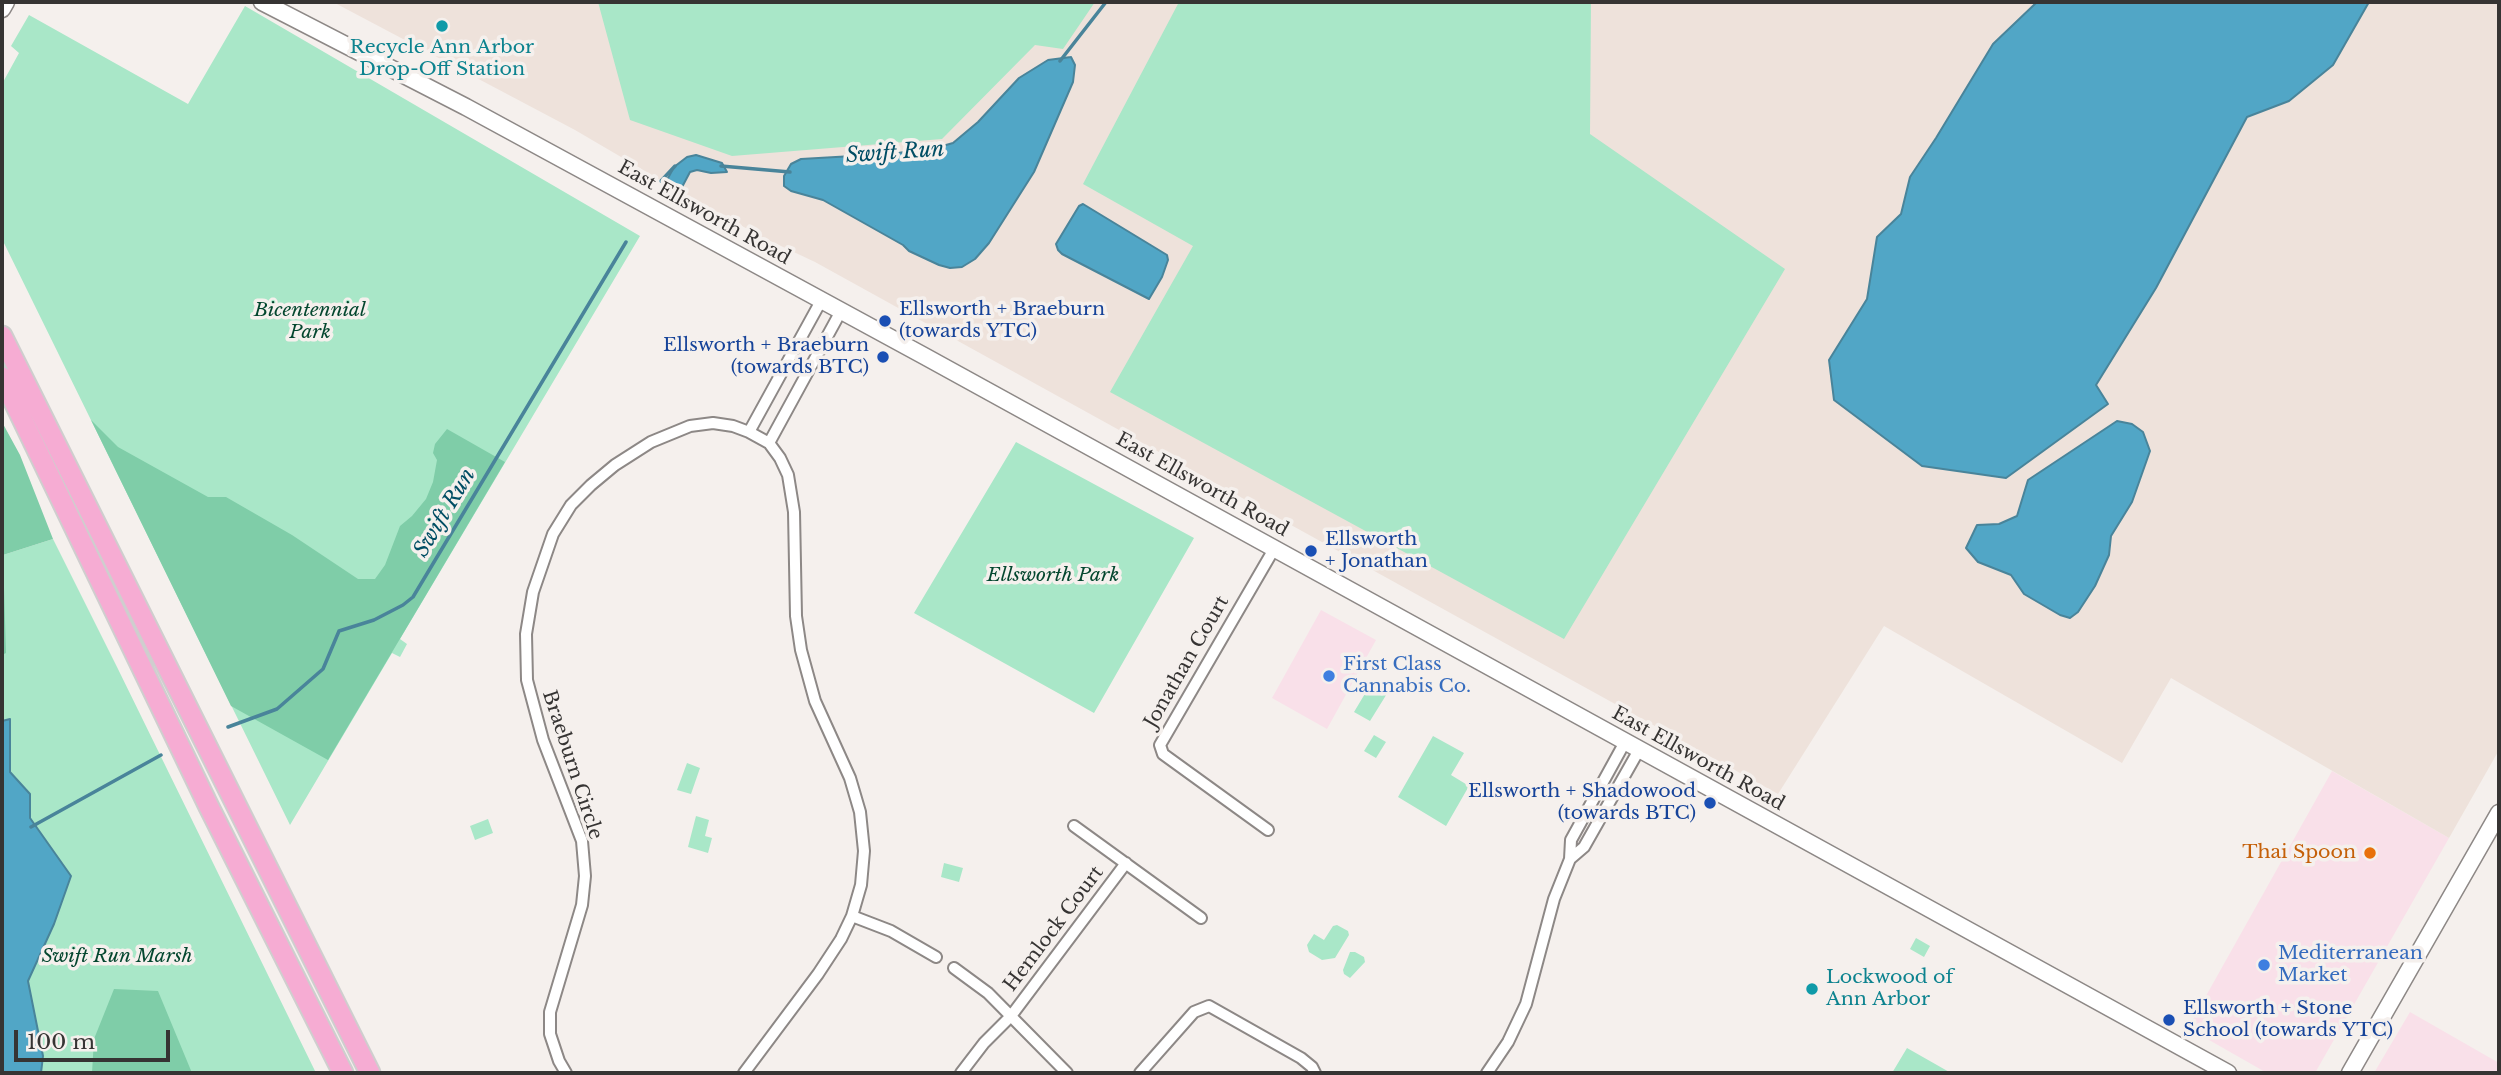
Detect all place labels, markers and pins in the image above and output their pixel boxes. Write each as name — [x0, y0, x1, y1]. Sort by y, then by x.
marker: Recycle Ann Arbor Drop-Off Station — [434, 18, 450, 34]
place label: Recycle Ann Arbor Drop-Off Station — [350, 37, 534, 81]
place label: Ellsworth + Braeburn (towards YTC) — [899, 299, 1105, 343]
marker: Ellsworth + Braeburn (towards YTC) — [877, 313, 893, 329]
place label: Ellsworth + Braeburn (towards BTC) — [663, 335, 869, 379]
marker: Ellsworth + Braeburn (towards BTC) — [875, 349, 891, 365]
place label: Ellsworth + Jonathan — [1325, 529, 1428, 573]
marker: Ellsworth + Jonathan — [1303, 543, 1319, 559]
place label: First Class Cannabis Co. — [1343, 654, 1471, 698]
marker: First Class Cannabis Co. — [1321, 668, 1337, 684]
place label: Ellsworth + Shadowood (towards BTC) — [1468, 781, 1696, 825]
marker: Ellsworth + Shadowood (towards BTC) — [1702, 795, 1718, 811]
place label: Thai Spoon — [2242, 842, 2356, 864]
marker: Thai Spoon — [2362, 845, 2378, 861]
place label: Mediterranean Market — [2278, 943, 2423, 987]
marker: Mediterranean Market — [2256, 957, 2272, 973]
place label: Lockwood of Ann Arbor — [1826, 967, 1953, 1011]
marker: Lockwood of Ann Arbor — [1804, 981, 1820, 997]
place label: Ellsworth + Stone School (towards YTC) — [2183, 998, 2393, 1042]
marker: Ellsworth + Stone School (towards YTC) — [2161, 1012, 2177, 1028]

